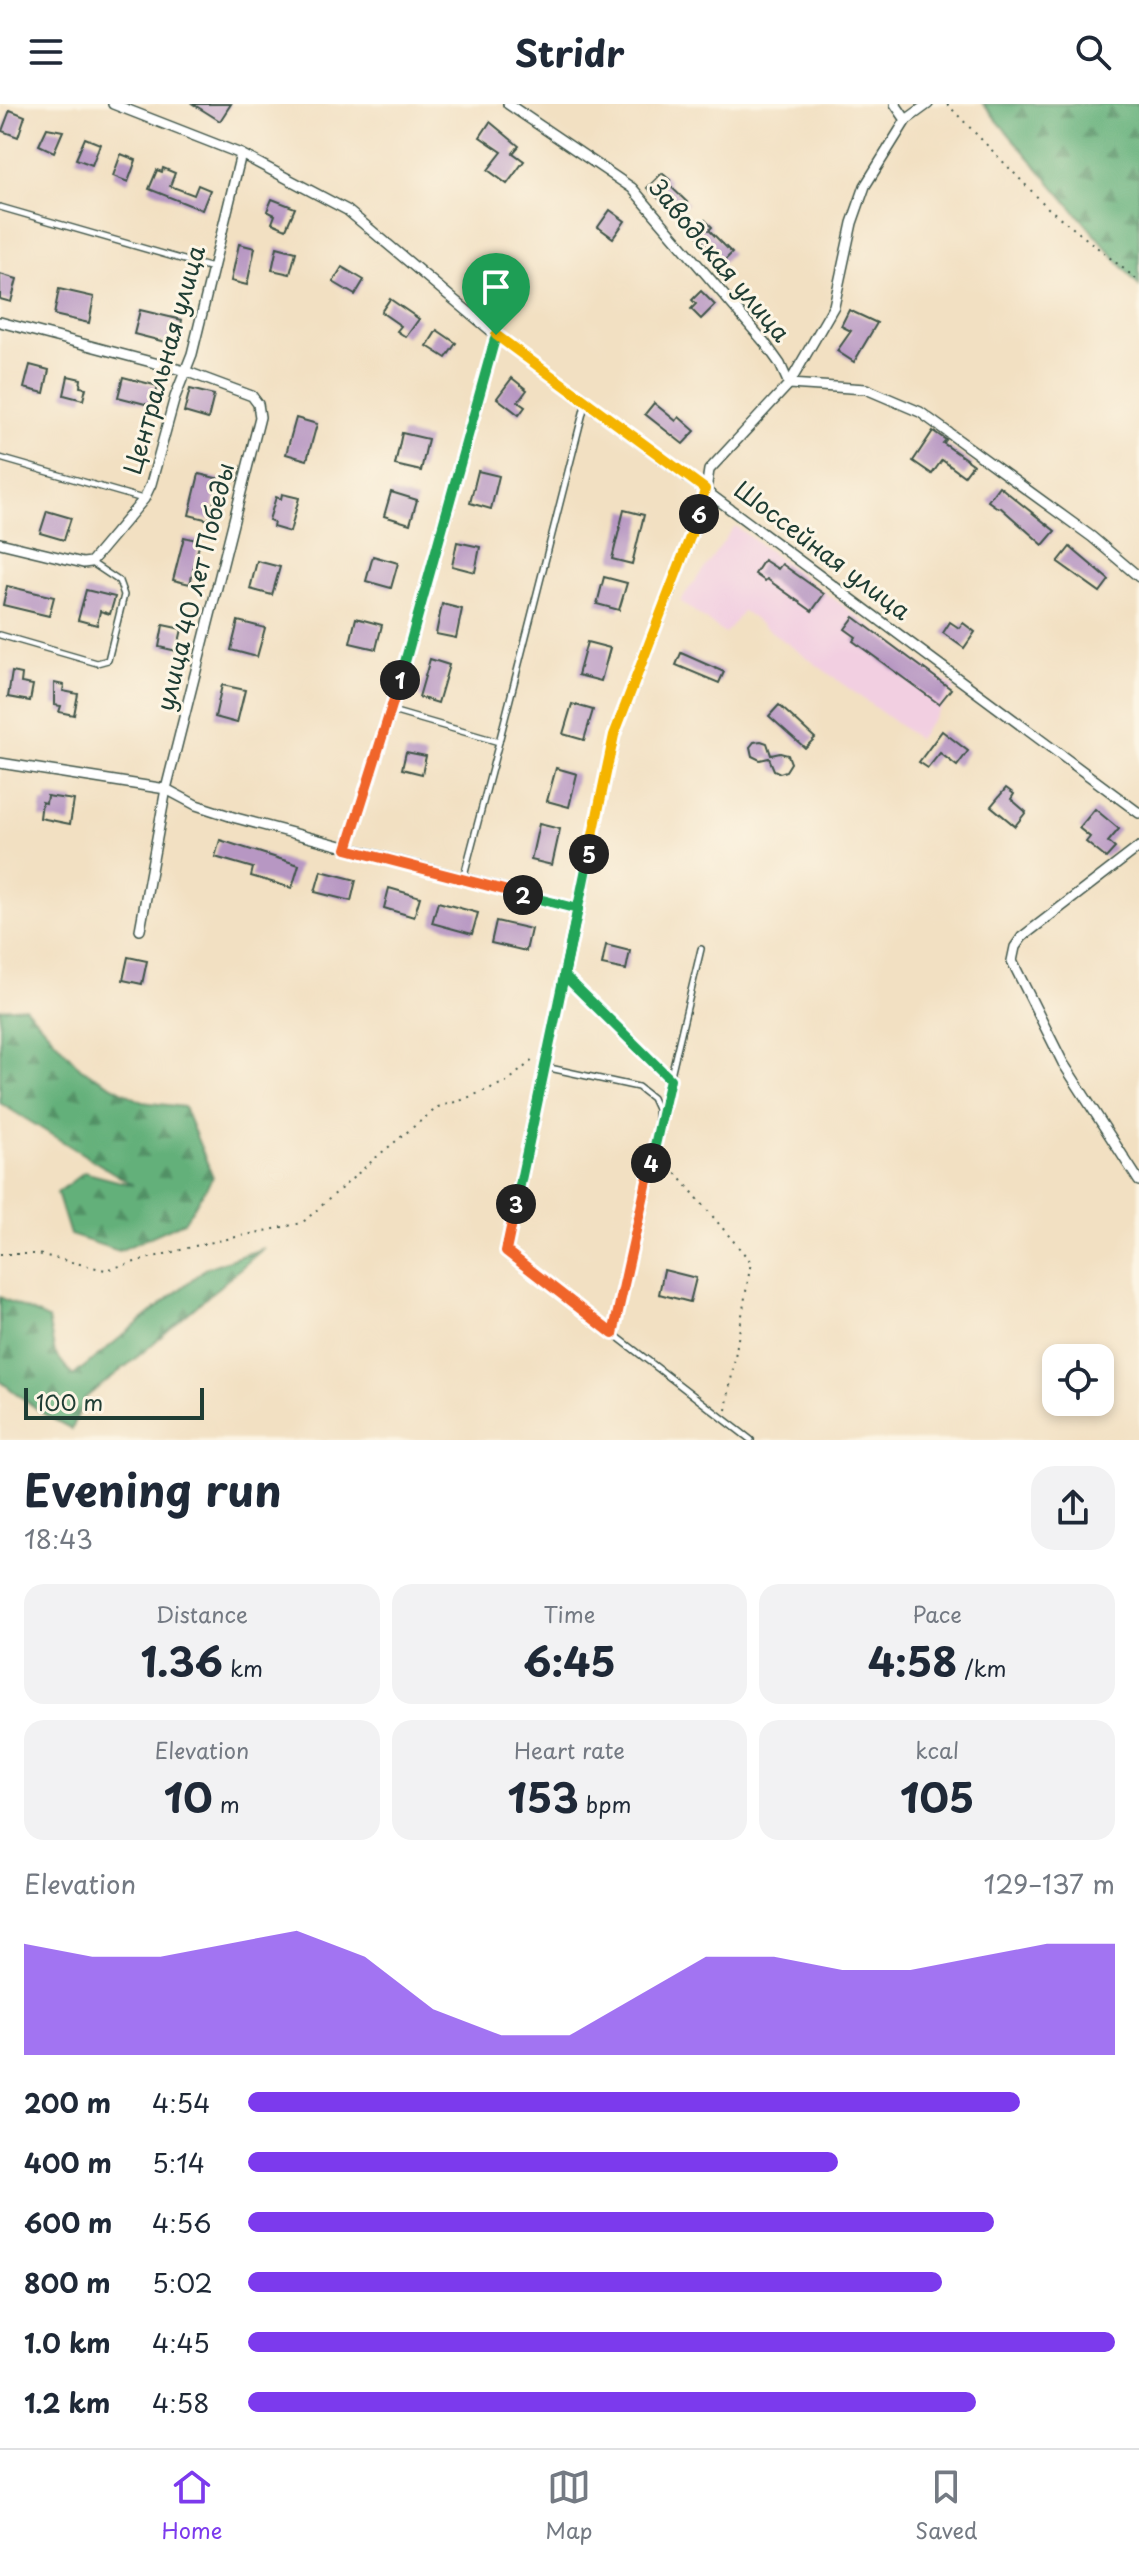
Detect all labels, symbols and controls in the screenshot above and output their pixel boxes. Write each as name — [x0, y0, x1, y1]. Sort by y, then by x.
text: Stridr — [515, 25, 624, 79]
icon: menu — [24, 30, 68, 74]
icon: search — [1071, 30, 1115, 74]
street label: Заводская улица — [642, 170, 800, 349]
street label: Центральная улица — [113, 241, 213, 478]
pin — [462, 253, 530, 335]
icon: arrive — [474, 265, 518, 309]
street label: улица 40 лет Победы — [146, 459, 242, 714]
street label: Шоссейная улица — [727, 471, 919, 628]
pin: 6 — [679, 494, 719, 534]
text: 6 — [691, 497, 707, 530]
pin: 1 — [380, 660, 420, 700]
text: 1 — [395, 663, 405, 696]
pin: 5 — [569, 834, 609, 874]
text: 5 — [582, 837, 596, 870]
pin: 2 — [503, 875, 543, 915]
text: 2 — [515, 878, 531, 911]
pin: 4 — [631, 1143, 671, 1183]
text: 4 — [644, 1146, 658, 1179]
pin: 3 — [496, 1184, 536, 1224]
text: 3 — [509, 1187, 523, 1220]
map controls — [1042, 1344, 1114, 1416]
button: locate — [1042, 1344, 1114, 1416]
scale bar — [24, 1384, 204, 1420]
text: 100 m — [36, 1385, 103, 1418]
text: Evening run — [24, 1456, 282, 1522]
button: share — [1031, 1466, 1115, 1550]
text: 18:43 — [24, 1519, 93, 1558]
text: Distance — [156, 1597, 248, 1630]
text: Time — [543, 1597, 595, 1630]
text: Pace — [912, 1597, 962, 1630]
text: 1.36 — [141, 1630, 223, 1691]
text: 6:45 — [523, 1630, 616, 1691]
text: 4:58 — [868, 1630, 957, 1691]
text: km — [223, 1651, 263, 1684]
text: /km — [957, 1651, 1007, 1684]
text: Elevation — [154, 1733, 249, 1766]
text: Heart rate — [514, 1733, 625, 1766]
text: kcal — [915, 1733, 959, 1766]
text: 10 — [164, 1766, 213, 1827]
text: 153 — [508, 1766, 579, 1827]
text: 105 — [900, 1766, 974, 1827]
text: m — [213, 1787, 240, 1820]
text: bpm — [579, 1787, 631, 1820]
text: Elevation — [24, 1864, 136, 1903]
text: 129–137 m — [983, 1864, 1115, 1903]
text: 200 m — [24, 2083, 111, 2122]
text: 4:54 — [152, 2083, 211, 2122]
text: 400 m — [24, 2143, 112, 2182]
text: 5:14 — [152, 2143, 205, 2182]
text: 600 m — [24, 2203, 112, 2242]
text: 4:56 — [152, 2203, 211, 2242]
text: 800 m — [24, 2263, 111, 2302]
text: 5:02 — [152, 2263, 213, 2302]
text: 1.0 km — [24, 2323, 111, 2362]
text: 4:45 — [152, 2323, 210, 2362]
text: 1.2 km — [24, 2383, 110, 2422]
text: 4:58 — [152, 2383, 210, 2422]
tab: Home — [161, 2465, 223, 2546]
tab: Map — [545, 2465, 592, 2546]
tab: Saved — [915, 2465, 978, 2546]

